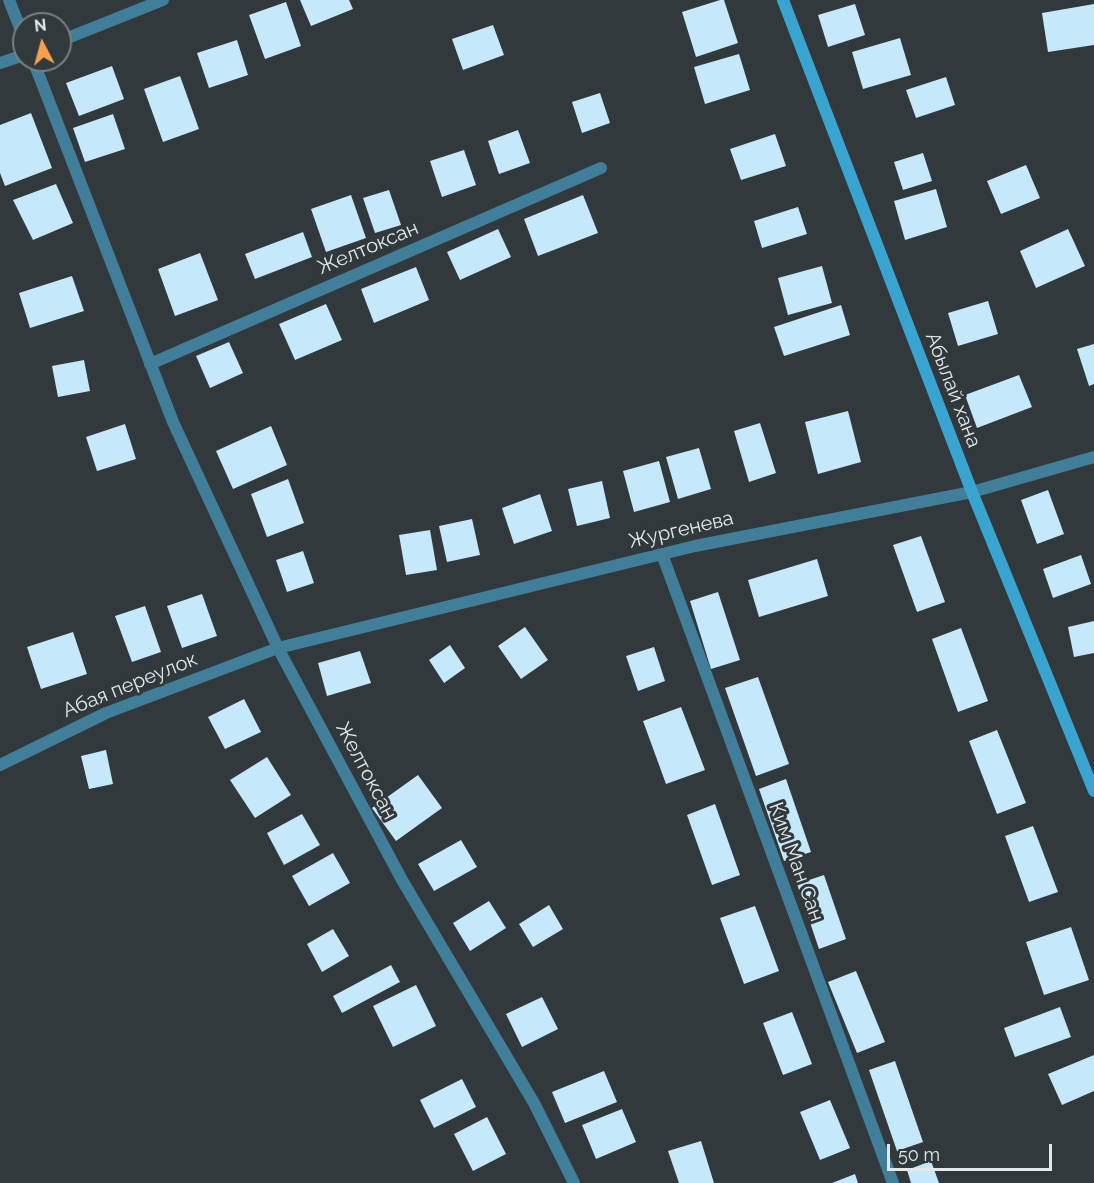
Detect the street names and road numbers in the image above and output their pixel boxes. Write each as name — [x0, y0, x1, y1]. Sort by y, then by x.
street label: Желтоксан — [314, 216, 422, 280]
street label: Абылай хана — [920, 329, 986, 451]
street label: Жургенева — [626, 506, 736, 554]
street label: Абая переулок — [59, 647, 201, 723]
street label: Желтоксан — [330, 718, 402, 824]
street label: Ким Ман Сан — [763, 799, 829, 925]

